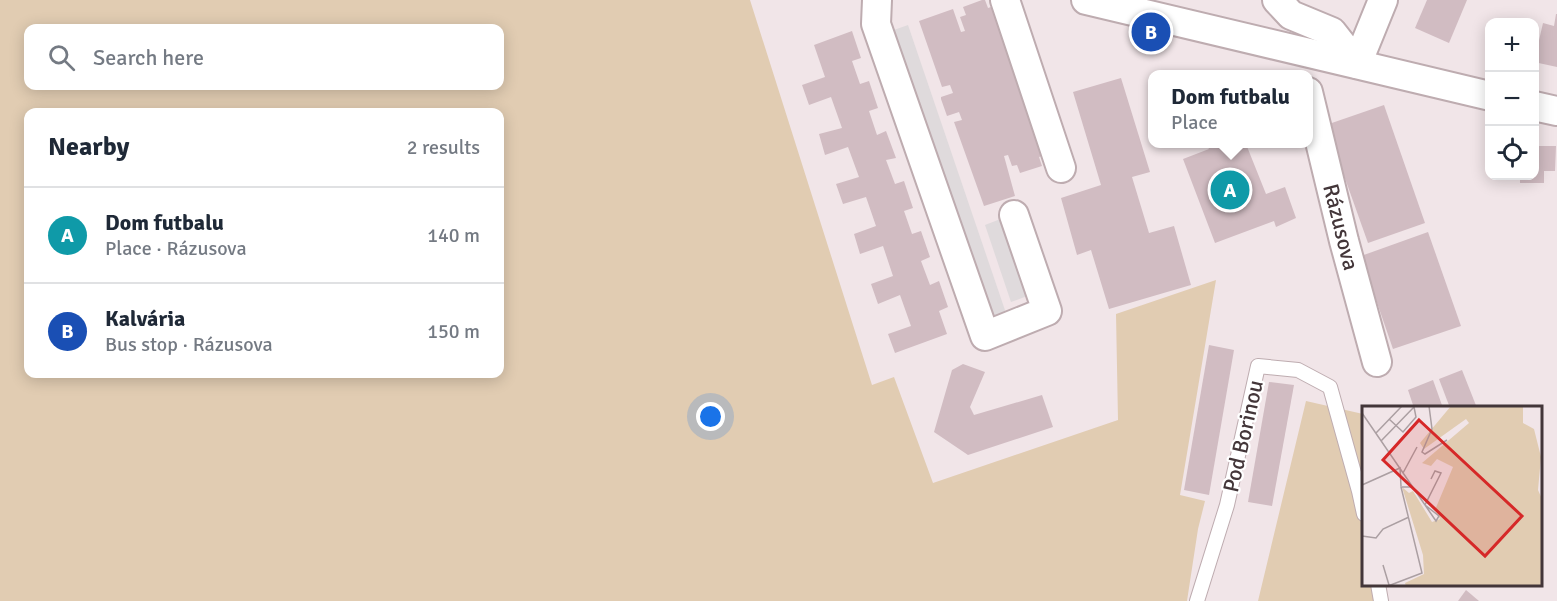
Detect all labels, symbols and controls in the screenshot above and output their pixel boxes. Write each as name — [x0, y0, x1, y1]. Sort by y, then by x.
pin: B — [1132, 9, 1170, 54]
map controls — [1485, 18, 1539, 180]
button: + — [1485, 18, 1539, 72]
search box — [24, 24, 504, 90]
icon: search — [45, 41, 78, 74]
text: Search here — [93, 44, 204, 71]
popup — [1148, 70, 1313, 148]
button: − — [1485, 72, 1539, 126]
text: Dom futbalu — [1171, 83, 1290, 110]
text: Place — [1171, 110, 1218, 135]
button: locate — [1485, 126, 1539, 180]
text: Nearby — [48, 131, 129, 163]
text: 2 results — [407, 135, 480, 160]
pin: A — [1210, 168, 1250, 213]
street label: Rázusova — [1317, 181, 1365, 273]
text: Dom futbalu — [105, 209, 224, 236]
text: A — [61, 223, 74, 248]
text: 140 m — [427, 223, 480, 248]
text: Place · Rázusova — [105, 236, 247, 261]
text: Kalvária — [105, 305, 185, 332]
text: B — [61, 319, 74, 344]
text: 150 m — [427, 319, 480, 344]
text: Bus stop · Rázusova — [105, 332, 273, 357]
street label: Pod Borinou — [1217, 377, 1269, 495]
your location — [696, 402, 725, 431]
inset map — [1362, 406, 1542, 586]

